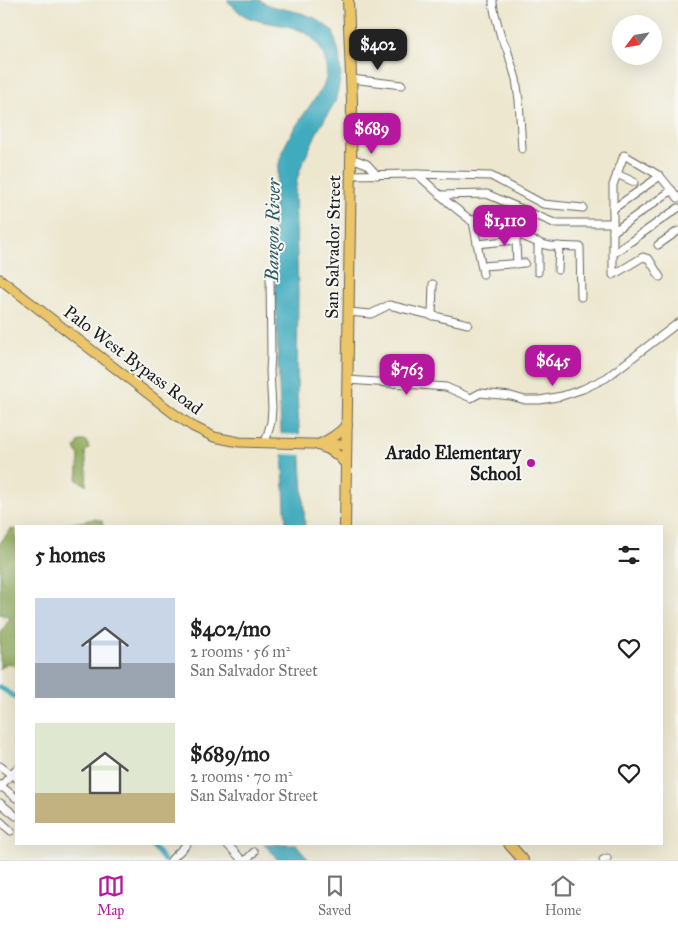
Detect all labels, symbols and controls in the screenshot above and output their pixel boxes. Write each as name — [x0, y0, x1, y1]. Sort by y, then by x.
north arrow — [612, 15, 662, 65]
map controls — [612, 15, 662, 65]
pin: $402 — [348, 28, 408, 71]
text: $402 — [360, 35, 396, 54]
pin: $689 — [342, 112, 402, 155]
text: $689 — [355, 119, 389, 138]
street label: San Salvador Street — [321, 174, 345, 319]
water label: Bangon River — [260, 177, 285, 283]
pin: $1,110 — [464, 204, 546, 247]
text: $1,110 — [484, 211, 526, 230]
street label: Palo West Bypass Road — [59, 301, 207, 419]
pin: $645 — [523, 344, 583, 387]
text: $645 — [536, 351, 570, 370]
pin: $763 — [377, 354, 437, 396]
text: $763 — [391, 360, 423, 379]
place label: Arado Elementary School — [385, 442, 523, 485]
marker: Arado Elementary School — [525, 457, 537, 469]
icon: filters — [615, 541, 643, 569]
text: 5 homes — [35, 542, 106, 568]
text: $402/mo — [190, 616, 271, 642]
icon: home — [75, 618, 135, 678]
icon: heart — [615, 634, 643, 662]
text: 2 rooms · 56 m² — [190, 642, 290, 661]
text: San Salvador Street — [190, 661, 318, 680]
text: $689/mo — [190, 741, 270, 767]
icon: home — [75, 743, 135, 803]
icon: heart — [615, 759, 643, 787]
text: 2 rooms · 70 m² — [190, 767, 293, 786]
text: San Salvador Street — [190, 786, 318, 805]
tab: Map — [97, 872, 125, 919]
tab: Saved — [318, 872, 351, 919]
tab: Home — [545, 872, 581, 919]

